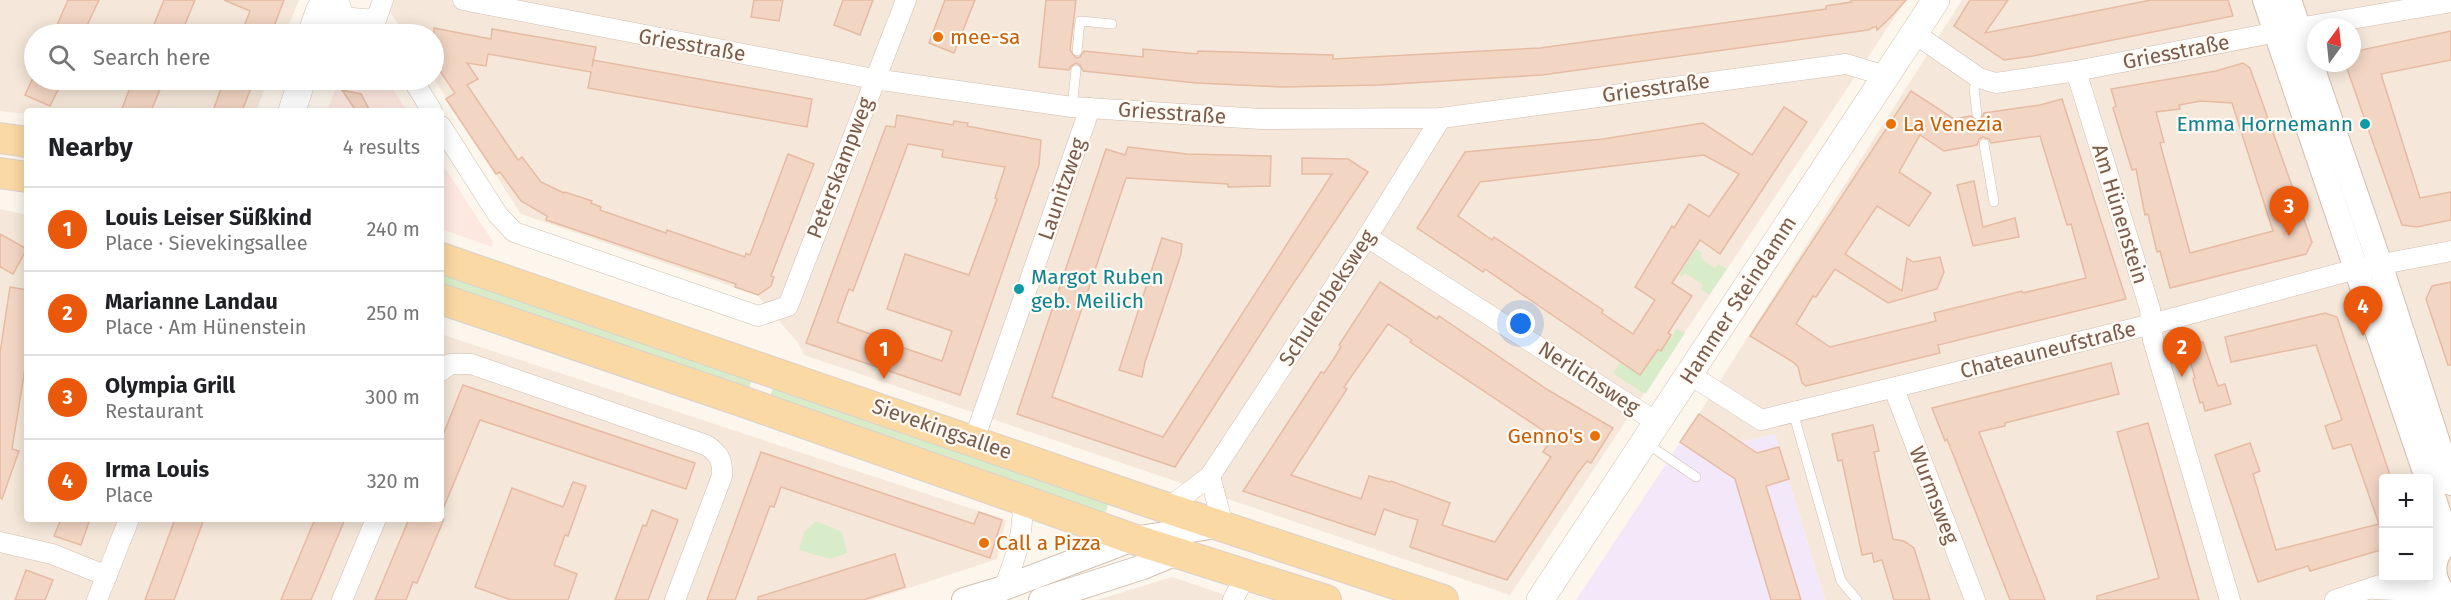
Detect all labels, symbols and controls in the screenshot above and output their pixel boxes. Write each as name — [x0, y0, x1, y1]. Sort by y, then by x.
north arrow — [2307, 18, 2361, 72]
street label: Griesstraße — [636, 23, 748, 67]
search box — [24, 24, 444, 90]
place label: mee-sa — [950, 24, 1020, 50]
street label: Griesstraße — [2120, 29, 2232, 75]
marker: mee-sa — [931, 30, 945, 44]
icon: search — [45, 41, 78, 74]
text: Search here — [93, 44, 211, 71]
street label: Griesstraße — [1601, 68, 1711, 108]
street label: Peterskampweg — [801, 94, 879, 242]
street label: Griesstraße — [1117, 96, 1227, 130]
place label: La Venezia — [1903, 111, 2003, 137]
place label: Emma Hornemann — [2177, 111, 2353, 137]
marker: La Venezia — [1884, 117, 1898, 131]
marker: Emma Hornemann — [2358, 117, 2372, 131]
text: Nearby — [48, 132, 133, 163]
street label: Launitzweg — [1032, 134, 1092, 243]
text: 4 results — [343, 135, 420, 159]
street label: Am Hünenstein — [2086, 141, 2154, 287]
pin: 3 — [2270, 186, 2308, 236]
text: Louis Leiser Süßkind — [105, 204, 312, 231]
street label: Hammer Steindamm — [1674, 211, 1802, 389]
text: 1 — [63, 217, 72, 241]
text: 240 m — [366, 217, 420, 241]
street label: Schulenbeksweg — [1273, 225, 1381, 371]
text: Place · Sievekingsallee — [105, 231, 308, 255]
place label: Margot Ruben geb. Meilich — [1031, 264, 1164, 314]
marker: Margot Ruben geb. Meilich — [1012, 282, 1026, 296]
pin: 4 — [2344, 286, 2382, 336]
text: Marianne Landau — [105, 288, 278, 315]
text: 2 — [62, 301, 73, 325]
text: 250 m — [366, 301, 420, 325]
your location — [1506, 309, 1535, 338]
text: Place · Am Hünenstein — [105, 315, 307, 339]
street label: Chateauneufstraße — [1957, 316, 2139, 384]
pin: 2 — [2162, 328, 2202, 377]
pin: 1 — [864, 330, 904, 379]
street label: Nerlichsweg — [1534, 336, 1645, 420]
text: Olympia Grill — [105, 372, 235, 399]
text: 3 — [62, 385, 73, 409]
text: 300 m — [365, 385, 420, 409]
street label: Sievekingsallee — [869, 393, 1015, 465]
text: Restaurant — [105, 399, 203, 423]
place label: Genno's — [1507, 423, 1583, 449]
marker: Genno's — [1588, 429, 1602, 443]
street label: Wurmsweg — [1903, 442, 1965, 548]
text: Irma Louis — [105, 456, 209, 483]
text: 4 — [62, 469, 73, 493]
text: 320 m — [367, 469, 420, 493]
map controls — [2379, 474, 2433, 582]
button: + — [2379, 474, 2433, 528]
text: Place — [105, 483, 153, 507]
button: − — [2379, 528, 2433, 582]
place label: Call a Pizza — [996, 530, 1101, 556]
marker: Call a Pizza — [977, 536, 991, 550]

